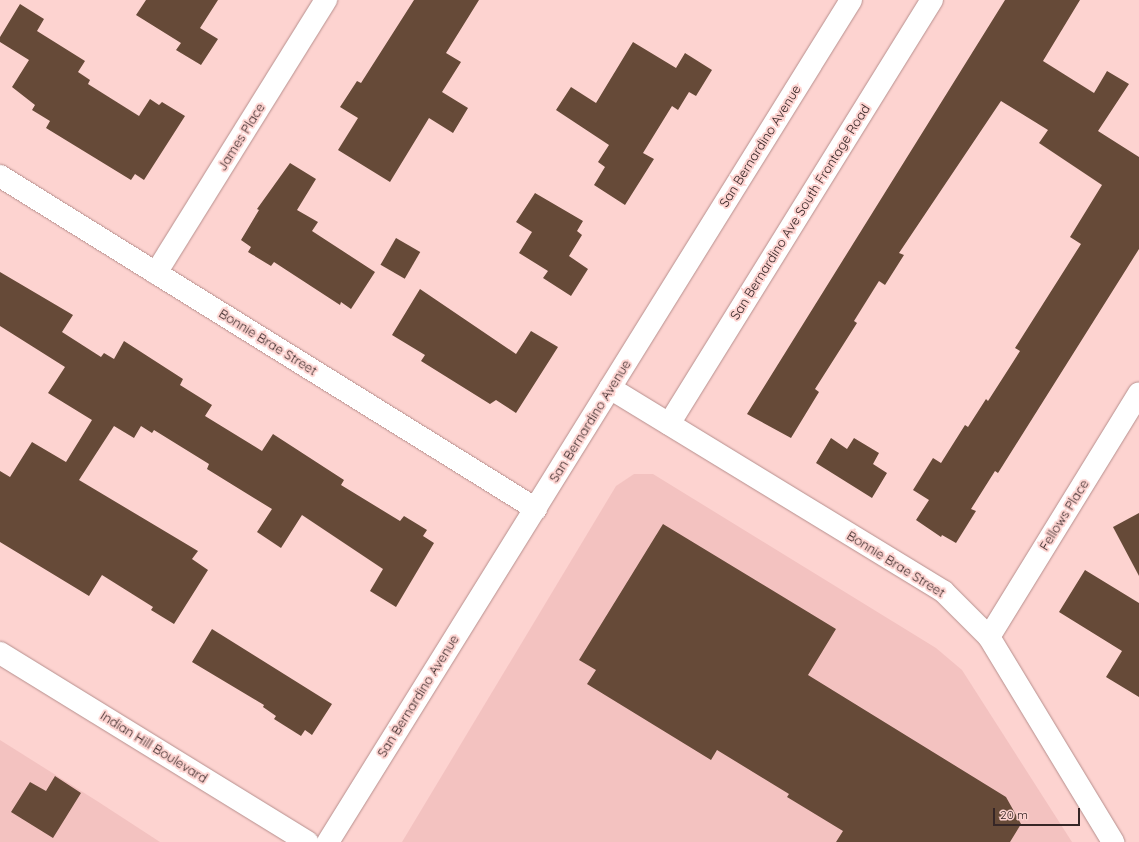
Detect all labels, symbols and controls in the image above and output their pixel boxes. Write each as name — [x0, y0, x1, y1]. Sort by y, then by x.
street label: San Bernardino Avenue — [716, 82, 804, 210]
street label: James Place — [214, 100, 268, 174]
street label: San Bernardino Ave South Frontage Road — [727, 101, 873, 323]
street label: Bonnie Brae Street — [216, 306, 320, 378]
street label: San Bernardino Avenue — [546, 357, 634, 485]
street label: Fellows Place — [1036, 477, 1092, 553]
street label: Bonnie Brae Street — [844, 528, 948, 600]
street label: San Bernardino Avenue — [374, 632, 462, 760]
street label: Indian Hill Boulevard — [98, 708, 210, 786]
scale bar — [995, 800, 1082, 826]
text: 20 m — [1000, 807, 1028, 822]

